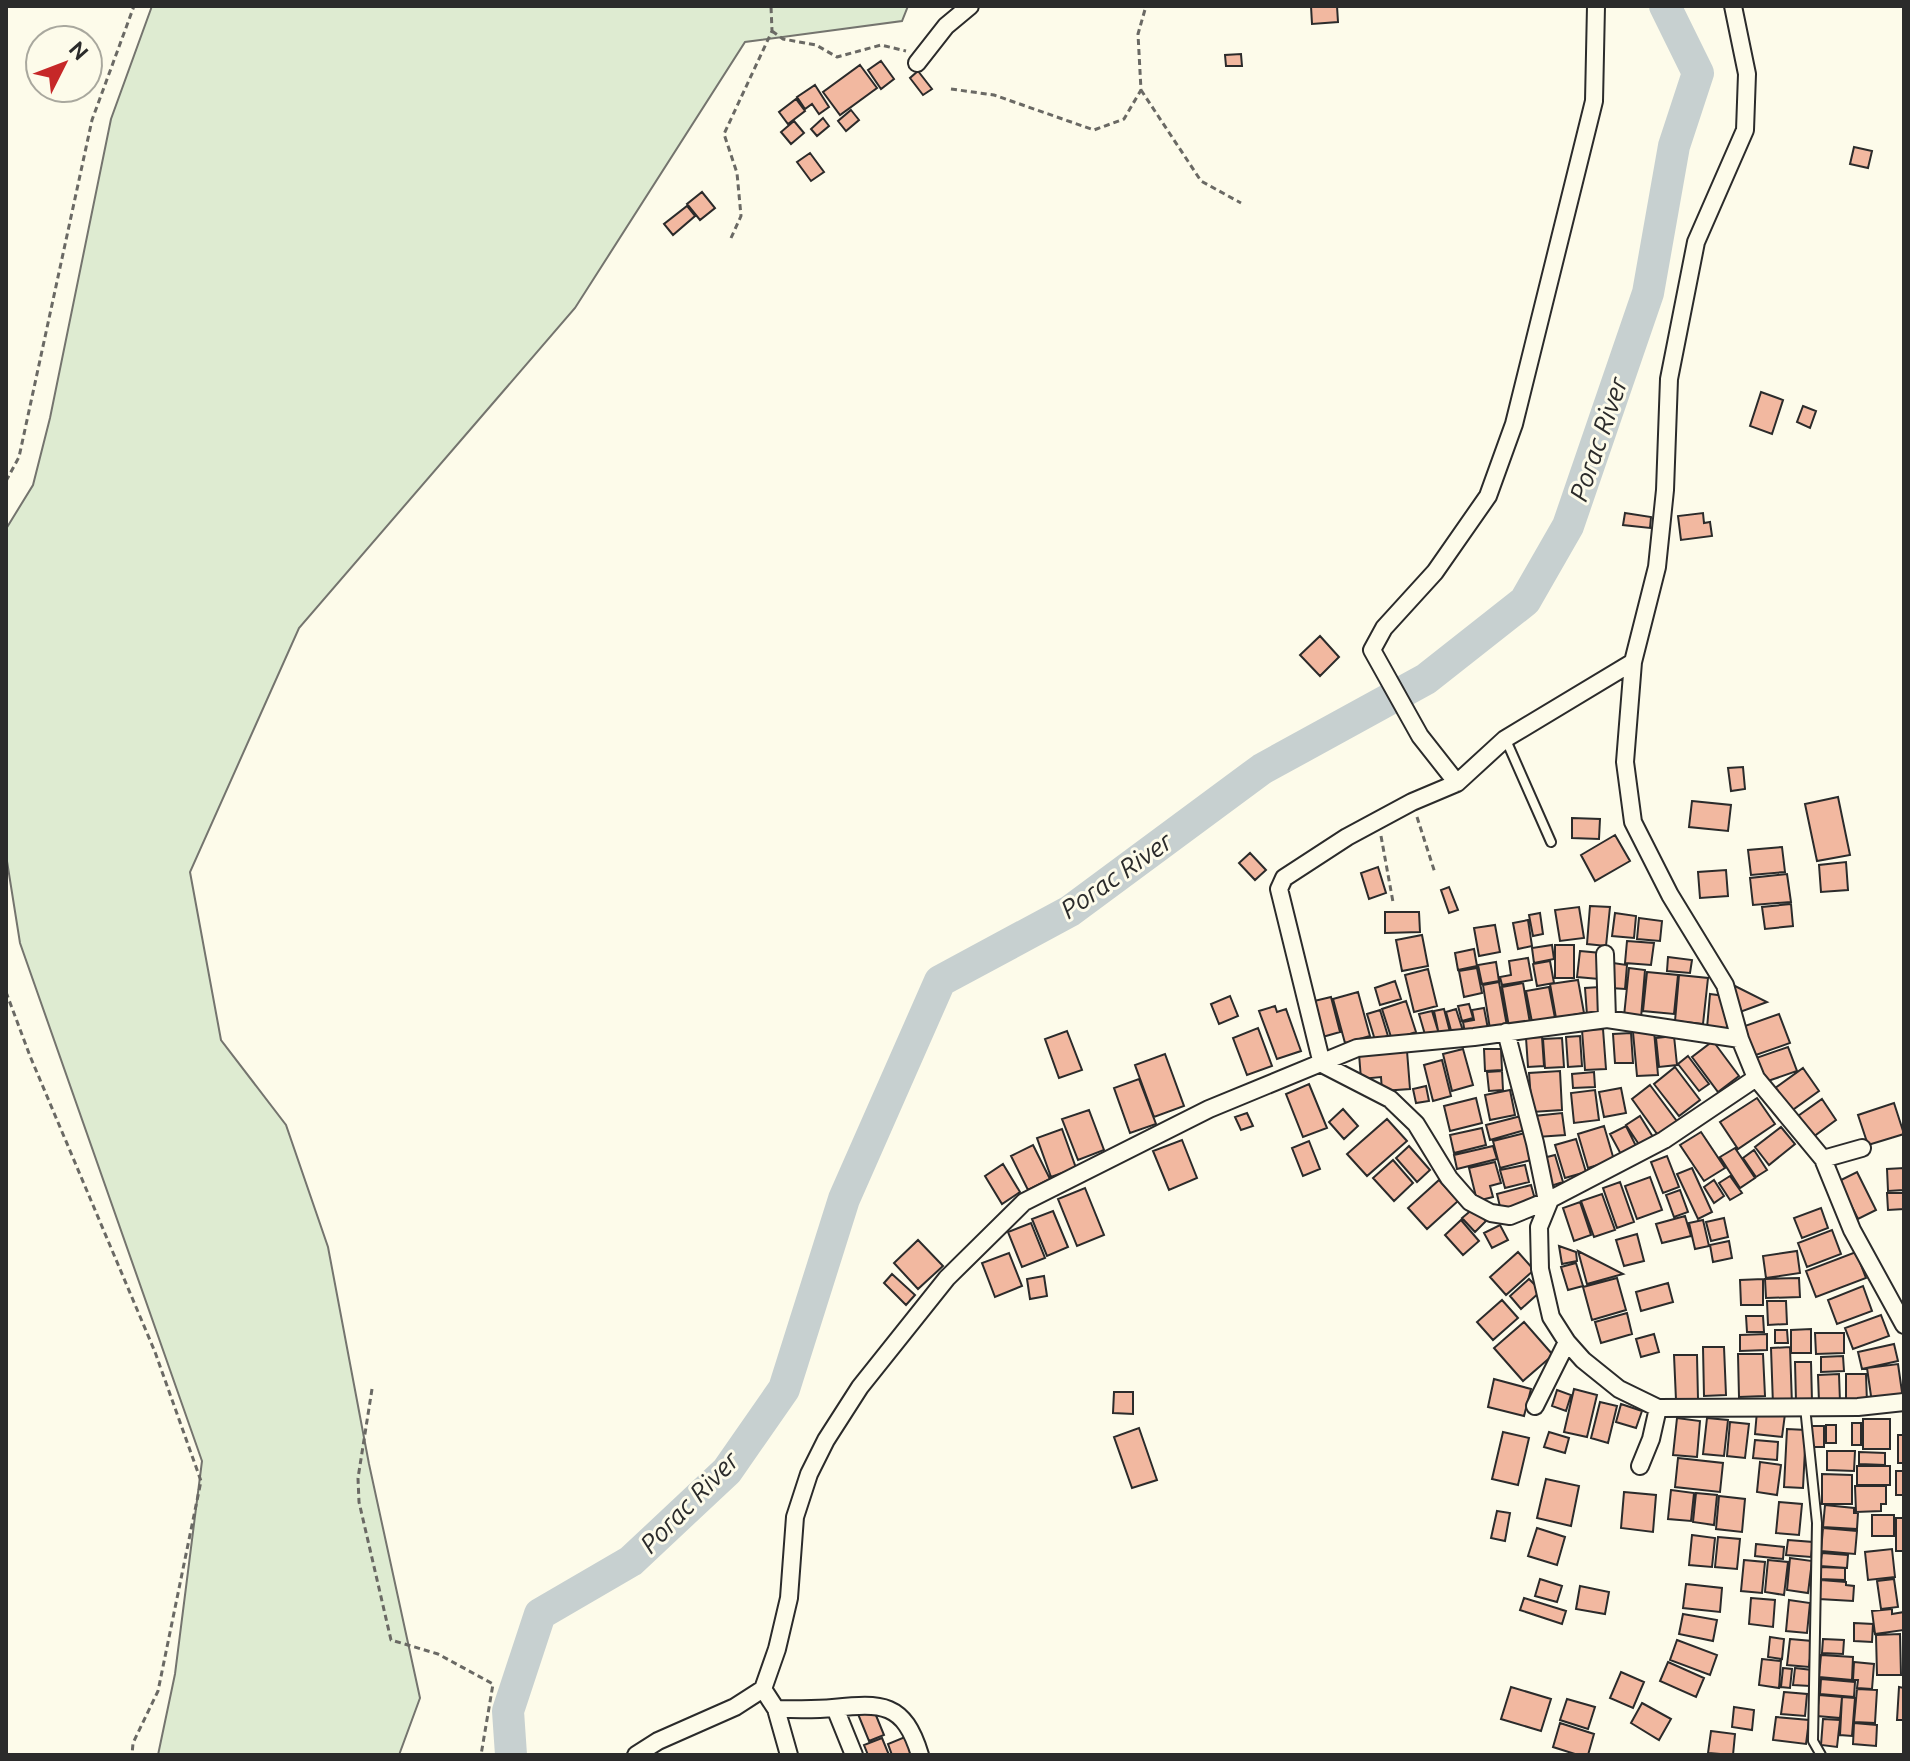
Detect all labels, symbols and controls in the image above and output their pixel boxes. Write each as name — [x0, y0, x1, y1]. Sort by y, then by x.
north arrow — [24, 24, 104, 104]
text: N — [64, 36, 94, 65]
water label: Porac River — [1563, 372, 1633, 505]
water label: Porac River — [1055, 826, 1178, 924]
water label: Porac River — [634, 1445, 745, 1558]

